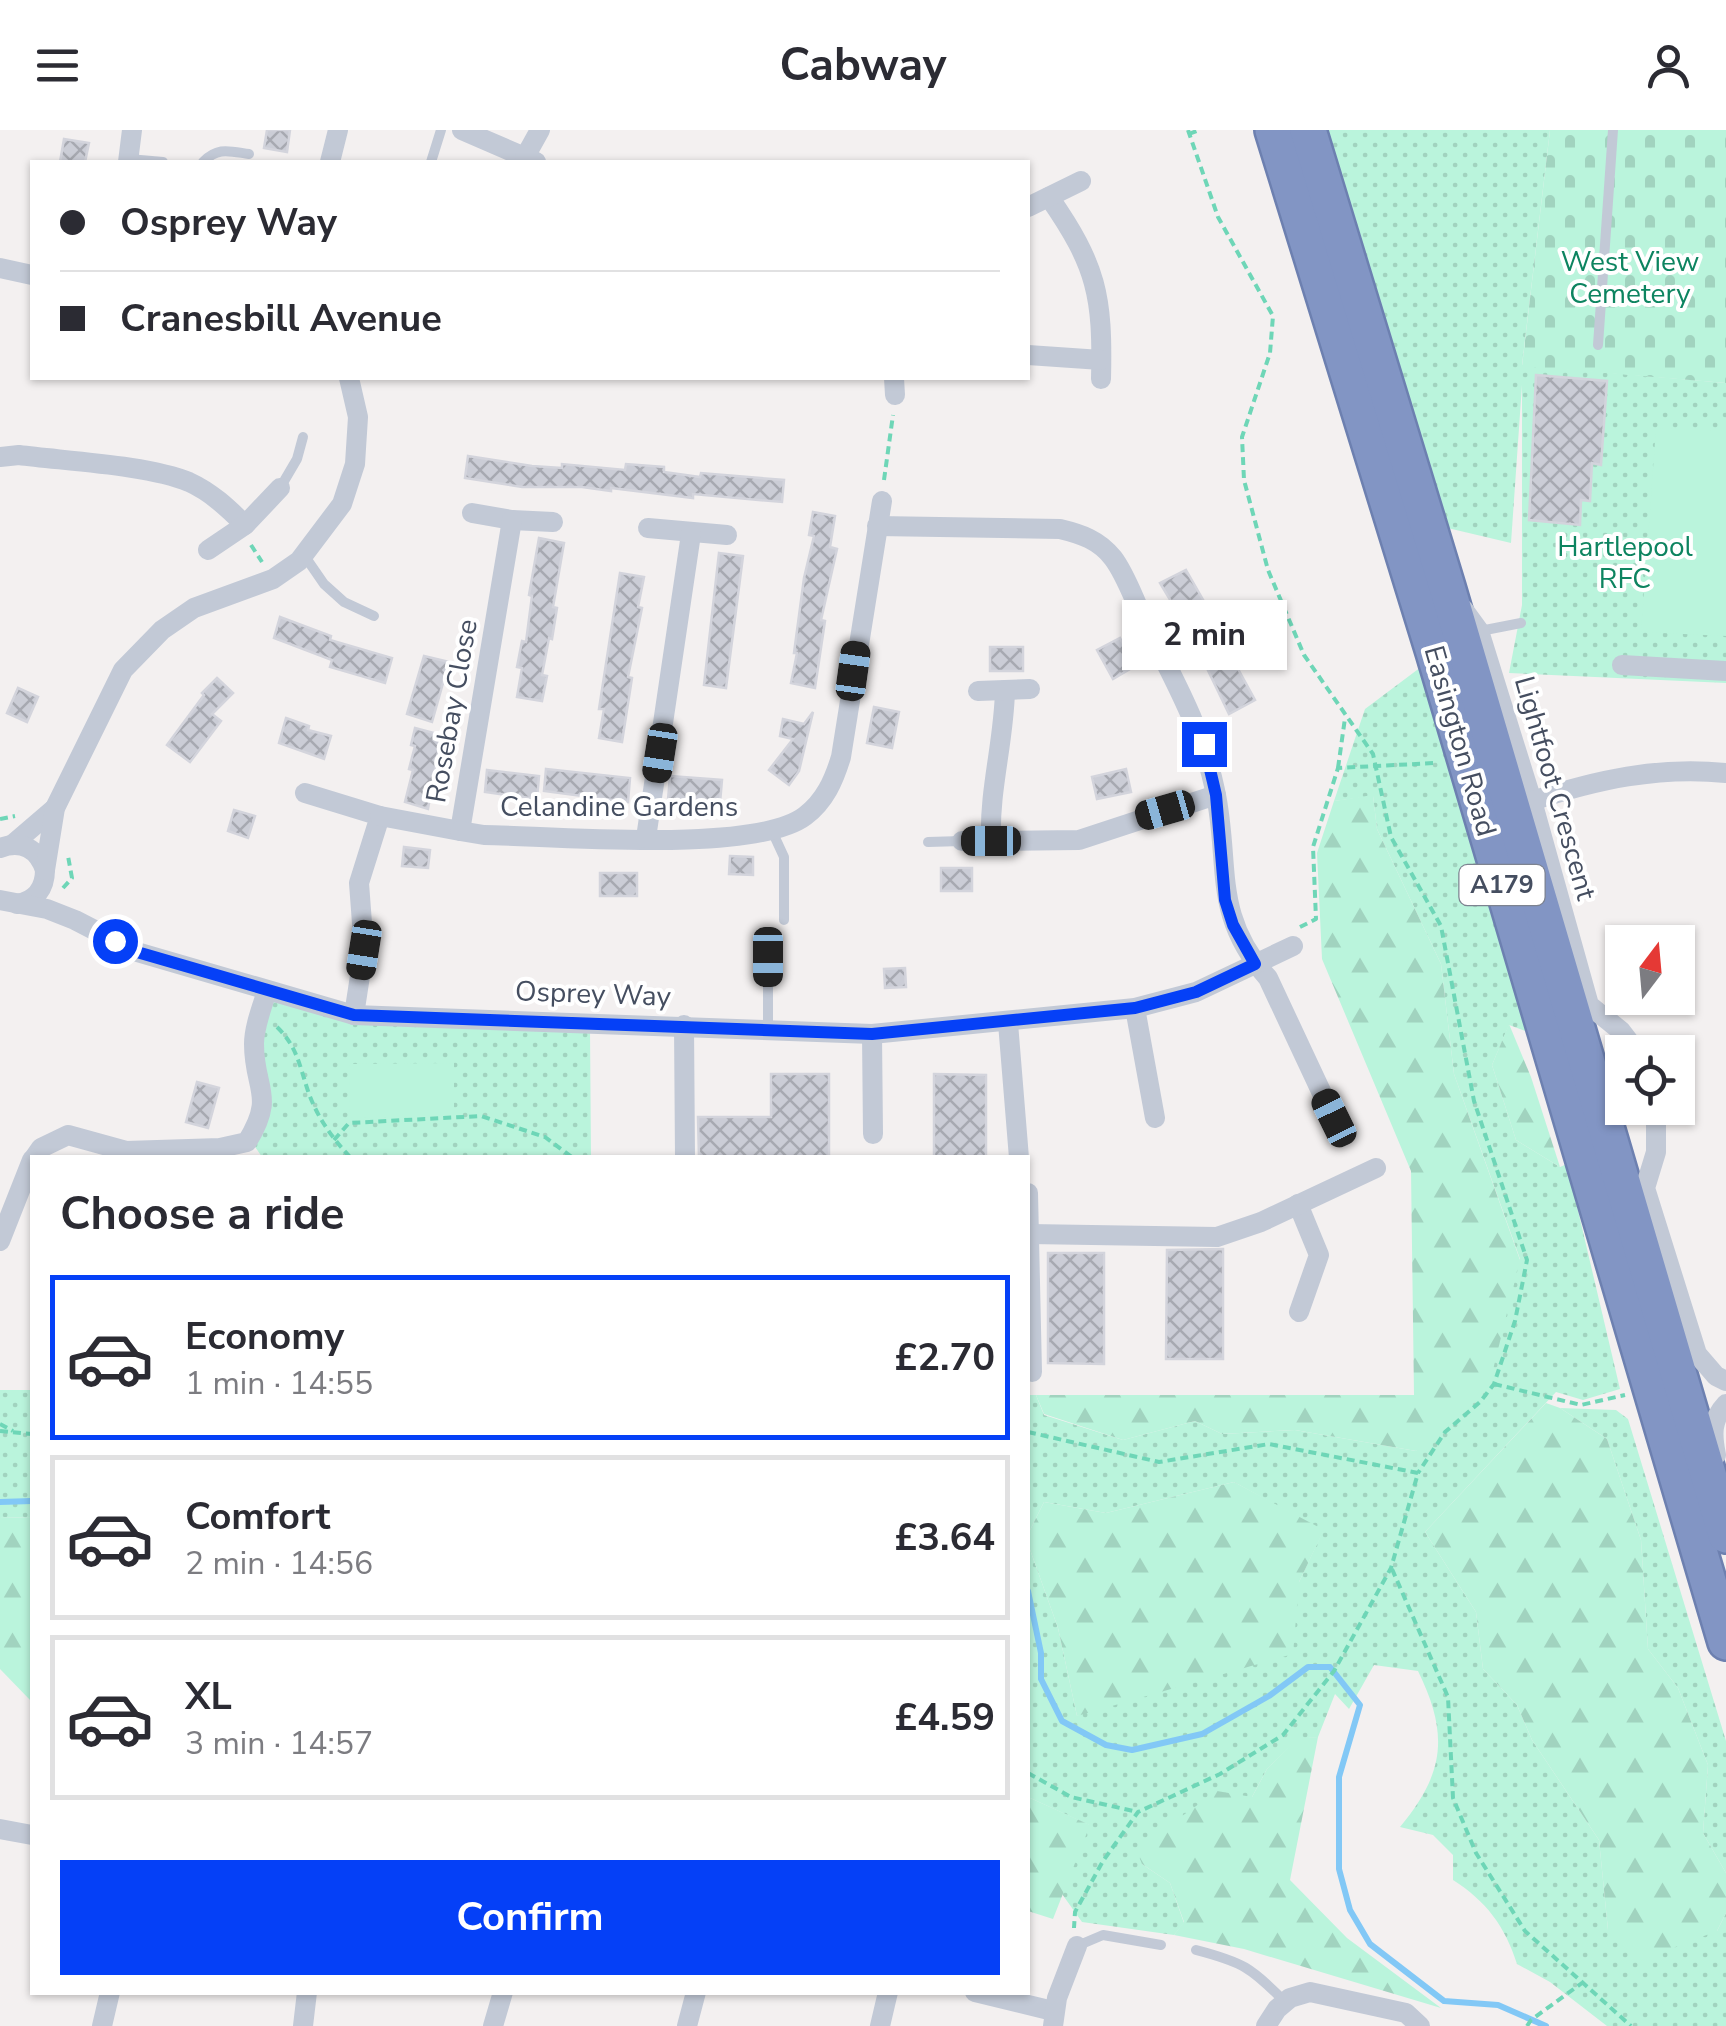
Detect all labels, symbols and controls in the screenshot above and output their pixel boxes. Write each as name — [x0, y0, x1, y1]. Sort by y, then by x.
text: Cabway — [780, 35, 946, 96]
icon: menu — [30, 38, 85, 93]
icon: person — [1641, 38, 1696, 93]
text: Osprey Way — [120, 197, 337, 248]
park label: West View Cemetery — [1561, 243, 1699, 313]
text: Cranesbill Avenue — [120, 293, 442, 344]
park label: Hartlepool RFC — [1557, 528, 1693, 598]
callout: 2 min — [1122, 599, 1286, 669]
text: 2 min — [1163, 613, 1246, 656]
street label: Rosebay Close — [417, 616, 487, 806]
car — [834, 639, 872, 703]
street label: Easington Road — [1415, 641, 1505, 841]
street label: Lightfoot Crescent — [1505, 672, 1605, 905]
car — [640, 721, 680, 785]
route end — [1182, 722, 1227, 767]
car — [1132, 787, 1198, 833]
street label: Celandine Gardens — [500, 788, 738, 826]
car — [961, 826, 1021, 856]
road number: A179 — [1460, 865, 1544, 905]
car — [344, 918, 384, 982]
route start — [93, 919, 138, 964]
north arrow — [1605, 925, 1695, 1015]
map controls — [1605, 925, 1695, 1125]
car — [753, 927, 783, 987]
street label: Osprey Way — [515, 972, 672, 1016]
button: locate — [1605, 1035, 1695, 1125]
car — [1307, 1084, 1361, 1152]
text: Choose a ride — [60, 1184, 345, 1245]
text: Economy — [185, 1311, 344, 1362]
icon: car — [65, 1313, 155, 1403]
text: £2.70 — [894, 1332, 995, 1383]
text: 1 min · 14:55 — [185, 1362, 373, 1405]
text: Comfort — [185, 1491, 330, 1542]
icon: car — [65, 1493, 155, 1583]
text: £3.64 — [894, 1512, 995, 1563]
text: 2 min · 14:56 — [185, 1542, 373, 1585]
text: XL — [185, 1671, 232, 1722]
icon: car — [65, 1673, 155, 1763]
text: £4.59 — [894, 1692, 995, 1743]
text: 3 min · 14:57 — [185, 1722, 373, 1765]
button: Confirm — [60, 1860, 1000, 1975]

